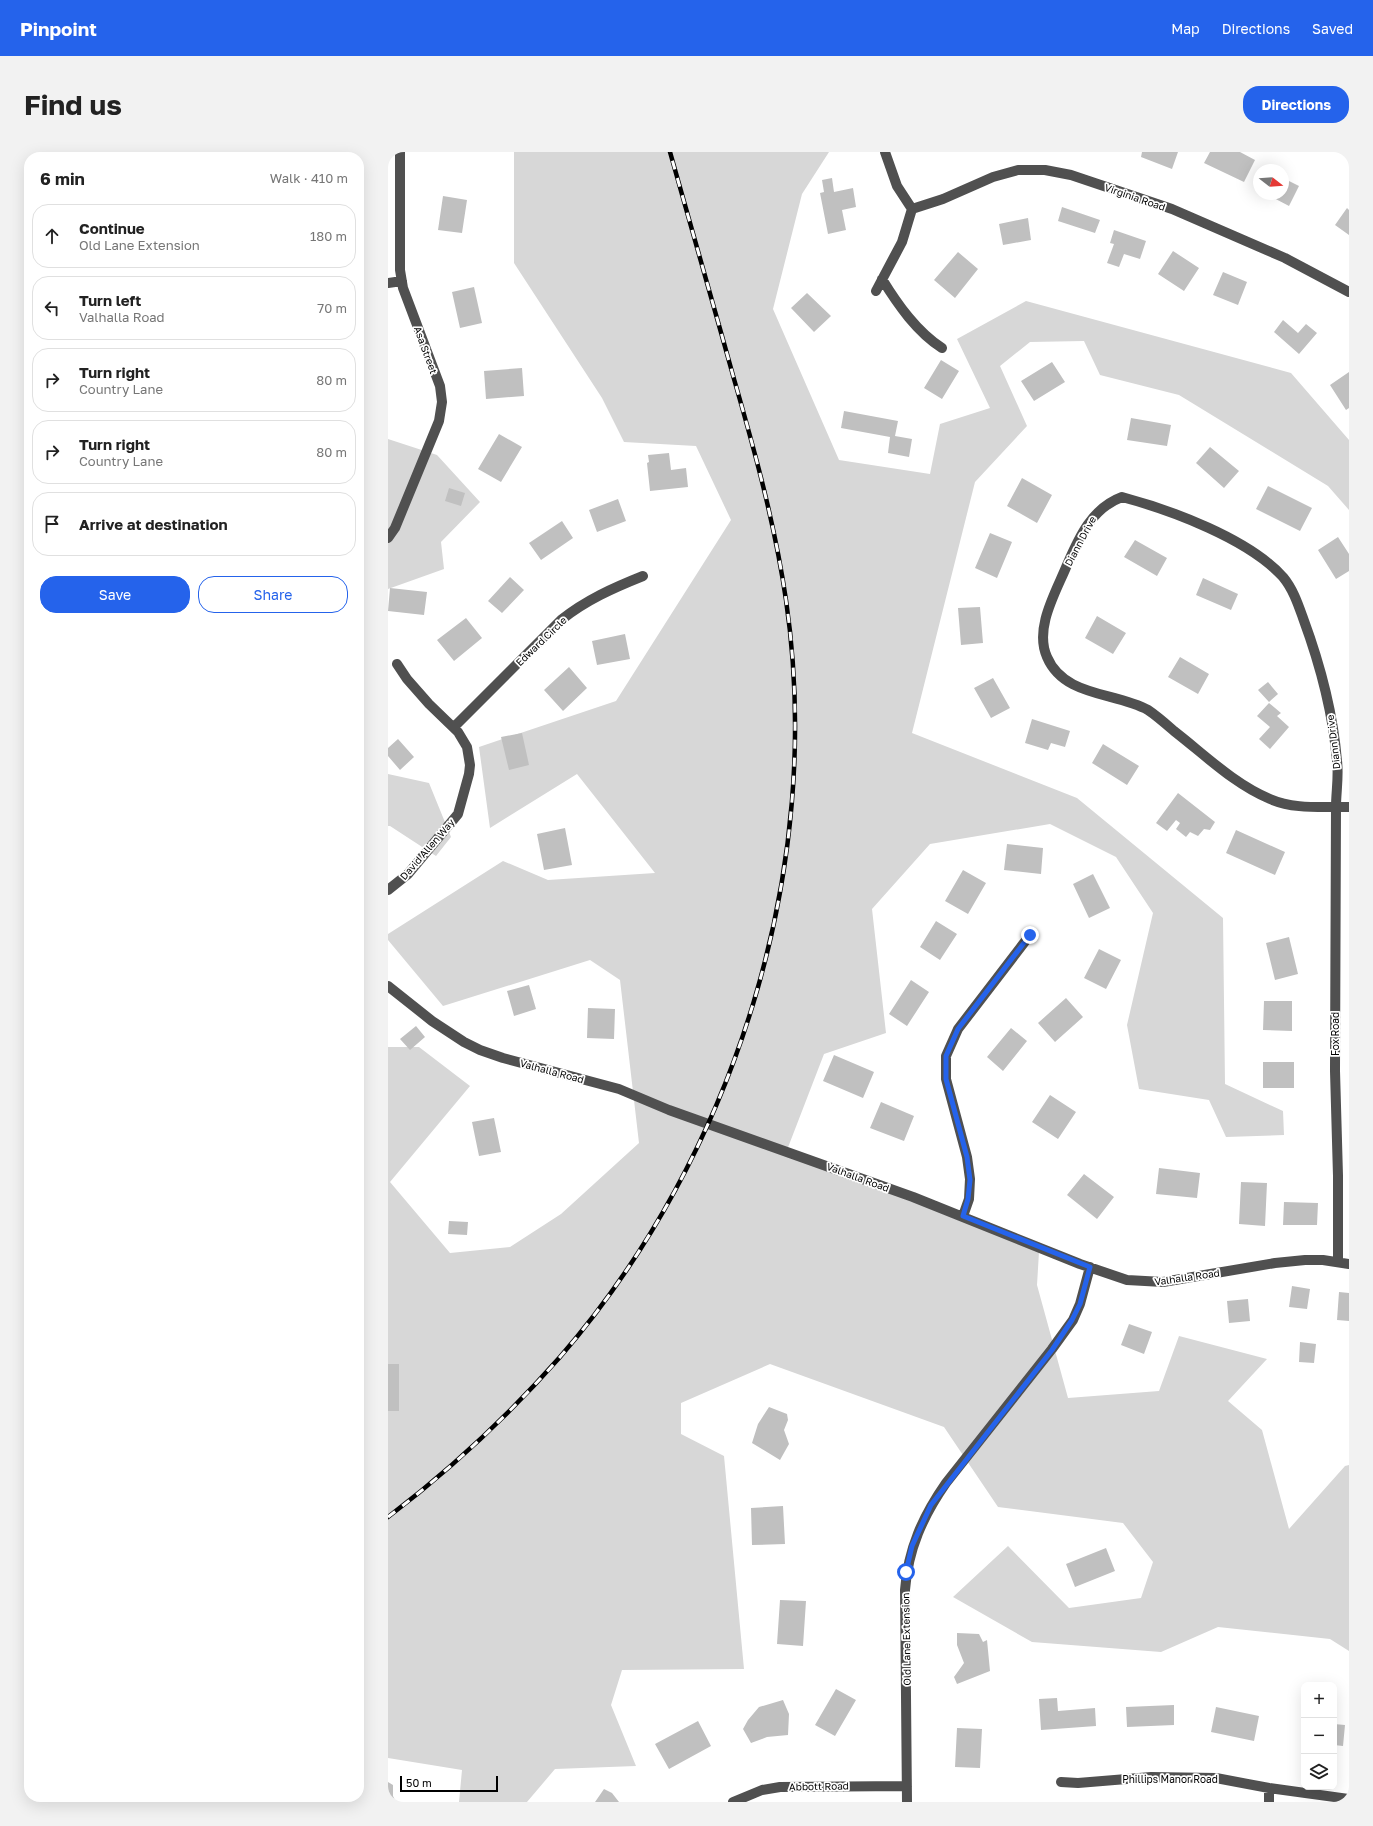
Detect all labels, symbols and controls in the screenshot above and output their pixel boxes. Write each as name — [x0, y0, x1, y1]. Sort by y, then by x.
text: Pinpoint — [20, 17, 97, 40]
text: Map — [1171, 20, 1200, 37]
text: Directions — [1222, 20, 1290, 37]
text: Saved — [1312, 20, 1353, 37]
button: Directions — [1243, 86, 1349, 123]
text: Find us — [24, 88, 122, 121]
north arrow — [1253, 164, 1289, 200]
text: 6 min — [40, 168, 85, 189]
text: Walk · 410 m — [270, 170, 348, 186]
street label: Virginia Road — [1103, 181, 1167, 213]
text: Continue — [79, 219, 145, 237]
icon: ahead — [41, 225, 63, 247]
text: 180 m — [310, 228, 347, 244]
text: Old Lane Extension — [79, 237, 200, 253]
text: Turn left — [79, 291, 141, 309]
icon: left — [41, 297, 63, 319]
text: 70 m — [317, 300, 347, 316]
text: Valhalla Road — [79, 309, 165, 325]
street label: Asa Street — [412, 325, 440, 375]
text: Turn right — [79, 363, 150, 381]
icon: right — [41, 369, 63, 391]
text: 80 m — [316, 372, 347, 388]
text: Country Lane — [79, 381, 163, 397]
text: Turn right — [79, 435, 150, 453]
icon: right — [41, 441, 63, 463]
text: 80 m — [316, 444, 347, 460]
text: Country Lane — [79, 453, 163, 469]
icon: arrive — [41, 513, 63, 535]
street label: Diann Drive — [1062, 514, 1098, 568]
text: Arrive at destination — [79, 515, 228, 533]
button: Save — [40, 576, 190, 613]
button: Share — [198, 576, 348, 613]
street label: Edward Circle — [513, 614, 569, 668]
street label: Diann Drive — [1324, 714, 1342, 770]
street label: David Allen Way — [397, 816, 457, 882]
route end — [1021, 926, 1039, 944]
street label: Fox Road — [1329, 1012, 1341, 1056]
street label: Valhalla Road — [519, 1057, 585, 1085]
street label: Valhalla Road — [825, 1160, 891, 1194]
street label: Valhalla Road — [1154, 1266, 1220, 1288]
route start — [897, 1563, 915, 1581]
street label: Old Lane Extension — [899, 1592, 913, 1686]
map controls — [1301, 1682, 1337, 1790]
button: + — [1301, 1682, 1337, 1718]
button: − — [1301, 1718, 1337, 1754]
button: layers — [1301, 1754, 1337, 1790]
street label: Phillips Manor Road — [1122, 1773, 1218, 1785]
scale bar — [400, 1774, 498, 1793]
text: 50 m — [406, 1776, 432, 1789]
street label: Abbott Road — [789, 1779, 849, 1793]

